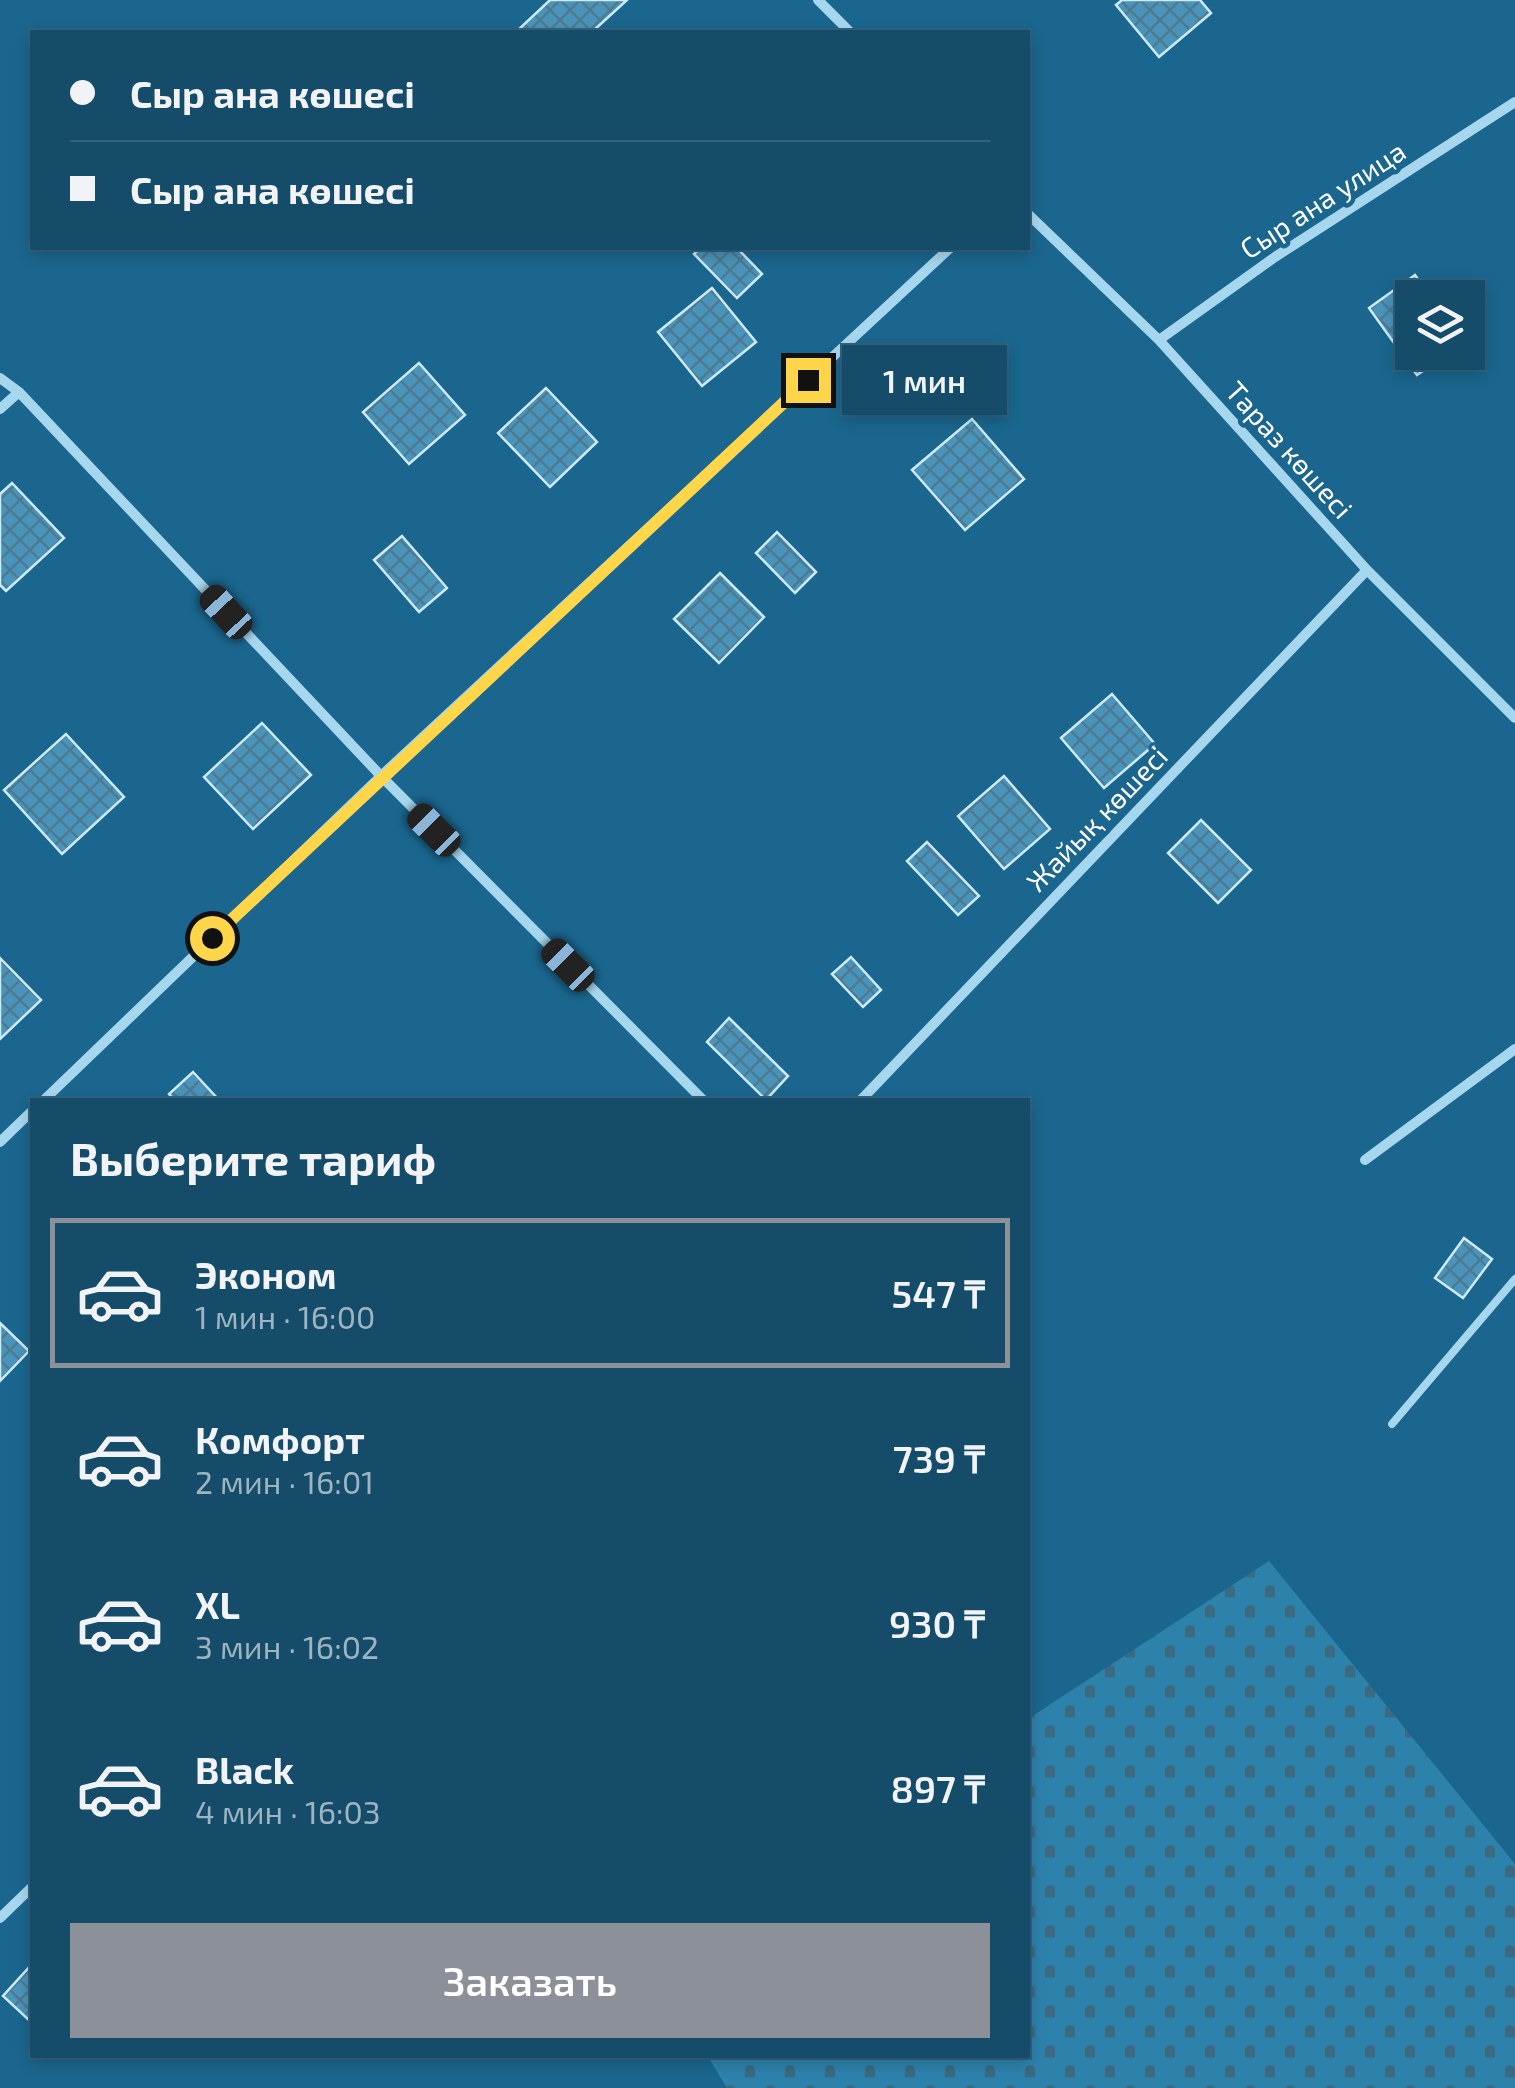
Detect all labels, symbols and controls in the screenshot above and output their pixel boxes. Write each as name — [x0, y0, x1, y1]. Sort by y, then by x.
text: Сыр ана көшесі — [130, 70, 415, 116]
street label: Сыр ана улица — [1233, 133, 1412, 265]
text: Сыр ана көшесі — [130, 166, 415, 212]
map controls — [1395, 280, 1485, 370]
button: layers — [1395, 280, 1485, 370]
callout: 1 мин — [843, 345, 1008, 415]
route end — [786, 358, 831, 403]
text: 1 мин — [883, 361, 966, 399]
street label: Тараз көшесі — [1219, 374, 1360, 525]
car — [195, 580, 257, 644]
street label: Жайық көшесі — [1019, 739, 1174, 898]
car — [402, 798, 466, 862]
route start — [190, 916, 235, 961]
car — [536, 933, 600, 997]
text: Выберите тариф — [70, 1131, 436, 1185]
icon: car — [75, 1248, 165, 1338]
text: Эконом — [195, 1251, 337, 1297]
text: 547 ₸ — [892, 1270, 985, 1316]
text: 1 мин · 16:00 — [195, 1297, 375, 1335]
icon: car — [75, 1413, 165, 1503]
text: Комфорт — [195, 1416, 365, 1462]
text: 739 ₸ — [893, 1435, 985, 1481]
text: 2 мин · 16:01 — [195, 1462, 374, 1500]
icon: car — [75, 1578, 165, 1668]
text: XL — [195, 1581, 240, 1627]
text: 930 ₸ — [889, 1600, 985, 1646]
text: 3 мин · 16:02 — [195, 1627, 379, 1665]
icon: car — [75, 1743, 165, 1833]
text: Black — [195, 1746, 294, 1792]
text: 897 ₸ — [891, 1765, 985, 1811]
text: 4 мин · 16:03 — [195, 1792, 381, 1830]
button: Заказать — [70, 1923, 990, 2038]

